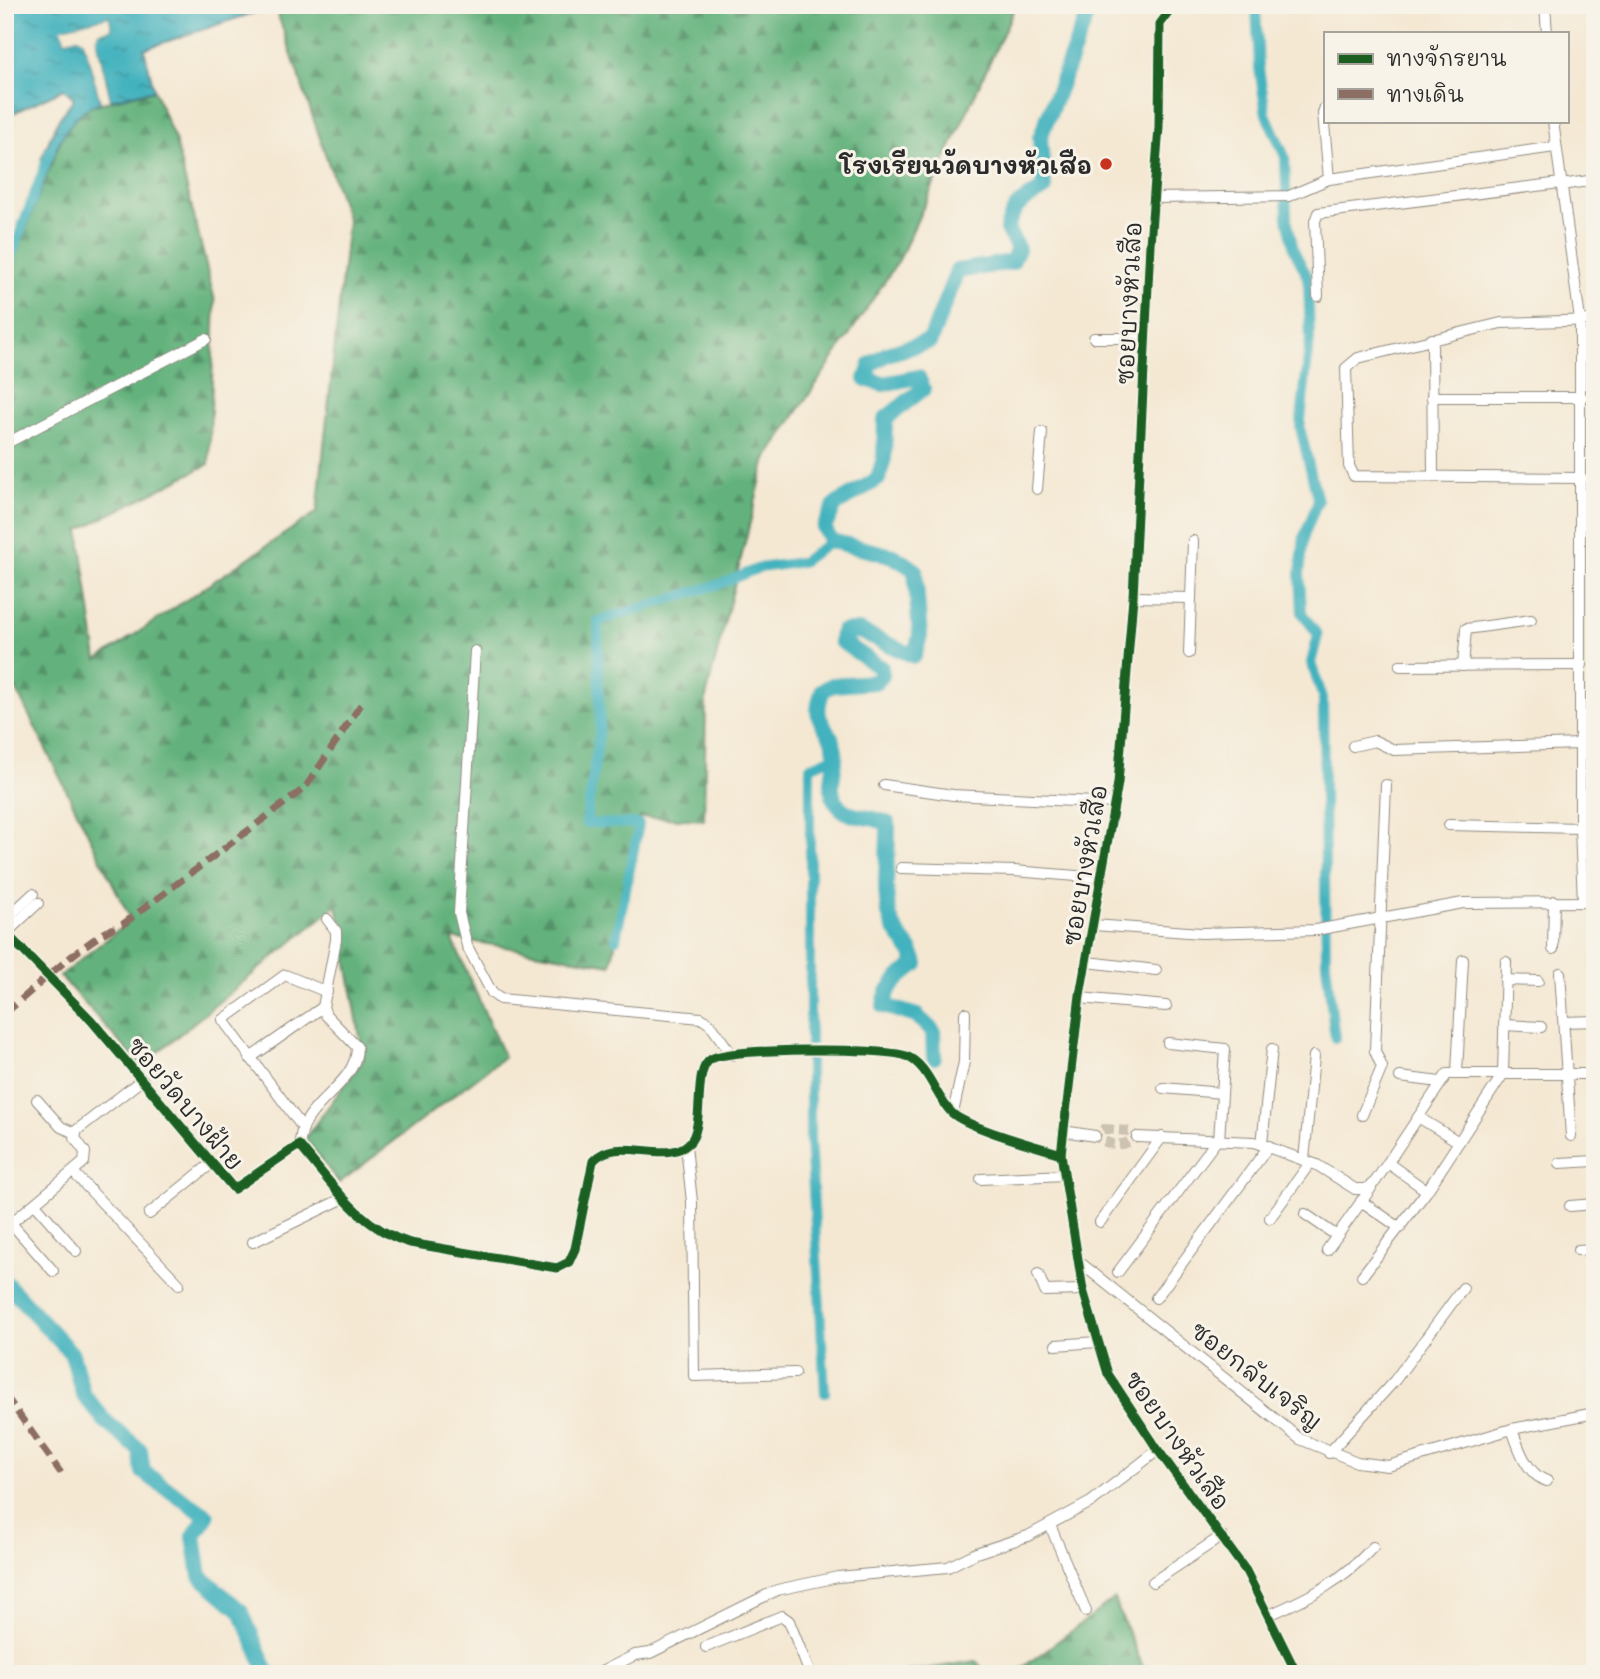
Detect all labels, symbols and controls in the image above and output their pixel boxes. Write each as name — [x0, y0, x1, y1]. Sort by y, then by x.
legend — [1324, 32, 1568, 122]
text: ทางจักรยาน — [1386, 44, 1507, 71]
text: ทางเดิน — [1386, 80, 1464, 107]
place label: โรงเรียนวัดบางหัวเสือ — [838, 148, 1092, 180]
marker: โรงเรียนวัดบางหัวเสือ — [1098, 156, 1114, 172]
street label: ซอยบางหัวเสือ — [1108, 221, 1148, 385]
street label: ซอยบางหัวเสือ — [1055, 782, 1113, 948]
street label: ซอยวัดบางฝ้าย — [121, 1030, 251, 1176]
street label: ซอยกลับเจริญ — [1185, 1314, 1329, 1436]
street label: ซอยบางหัวเสือ — [1118, 1364, 1238, 1516]

